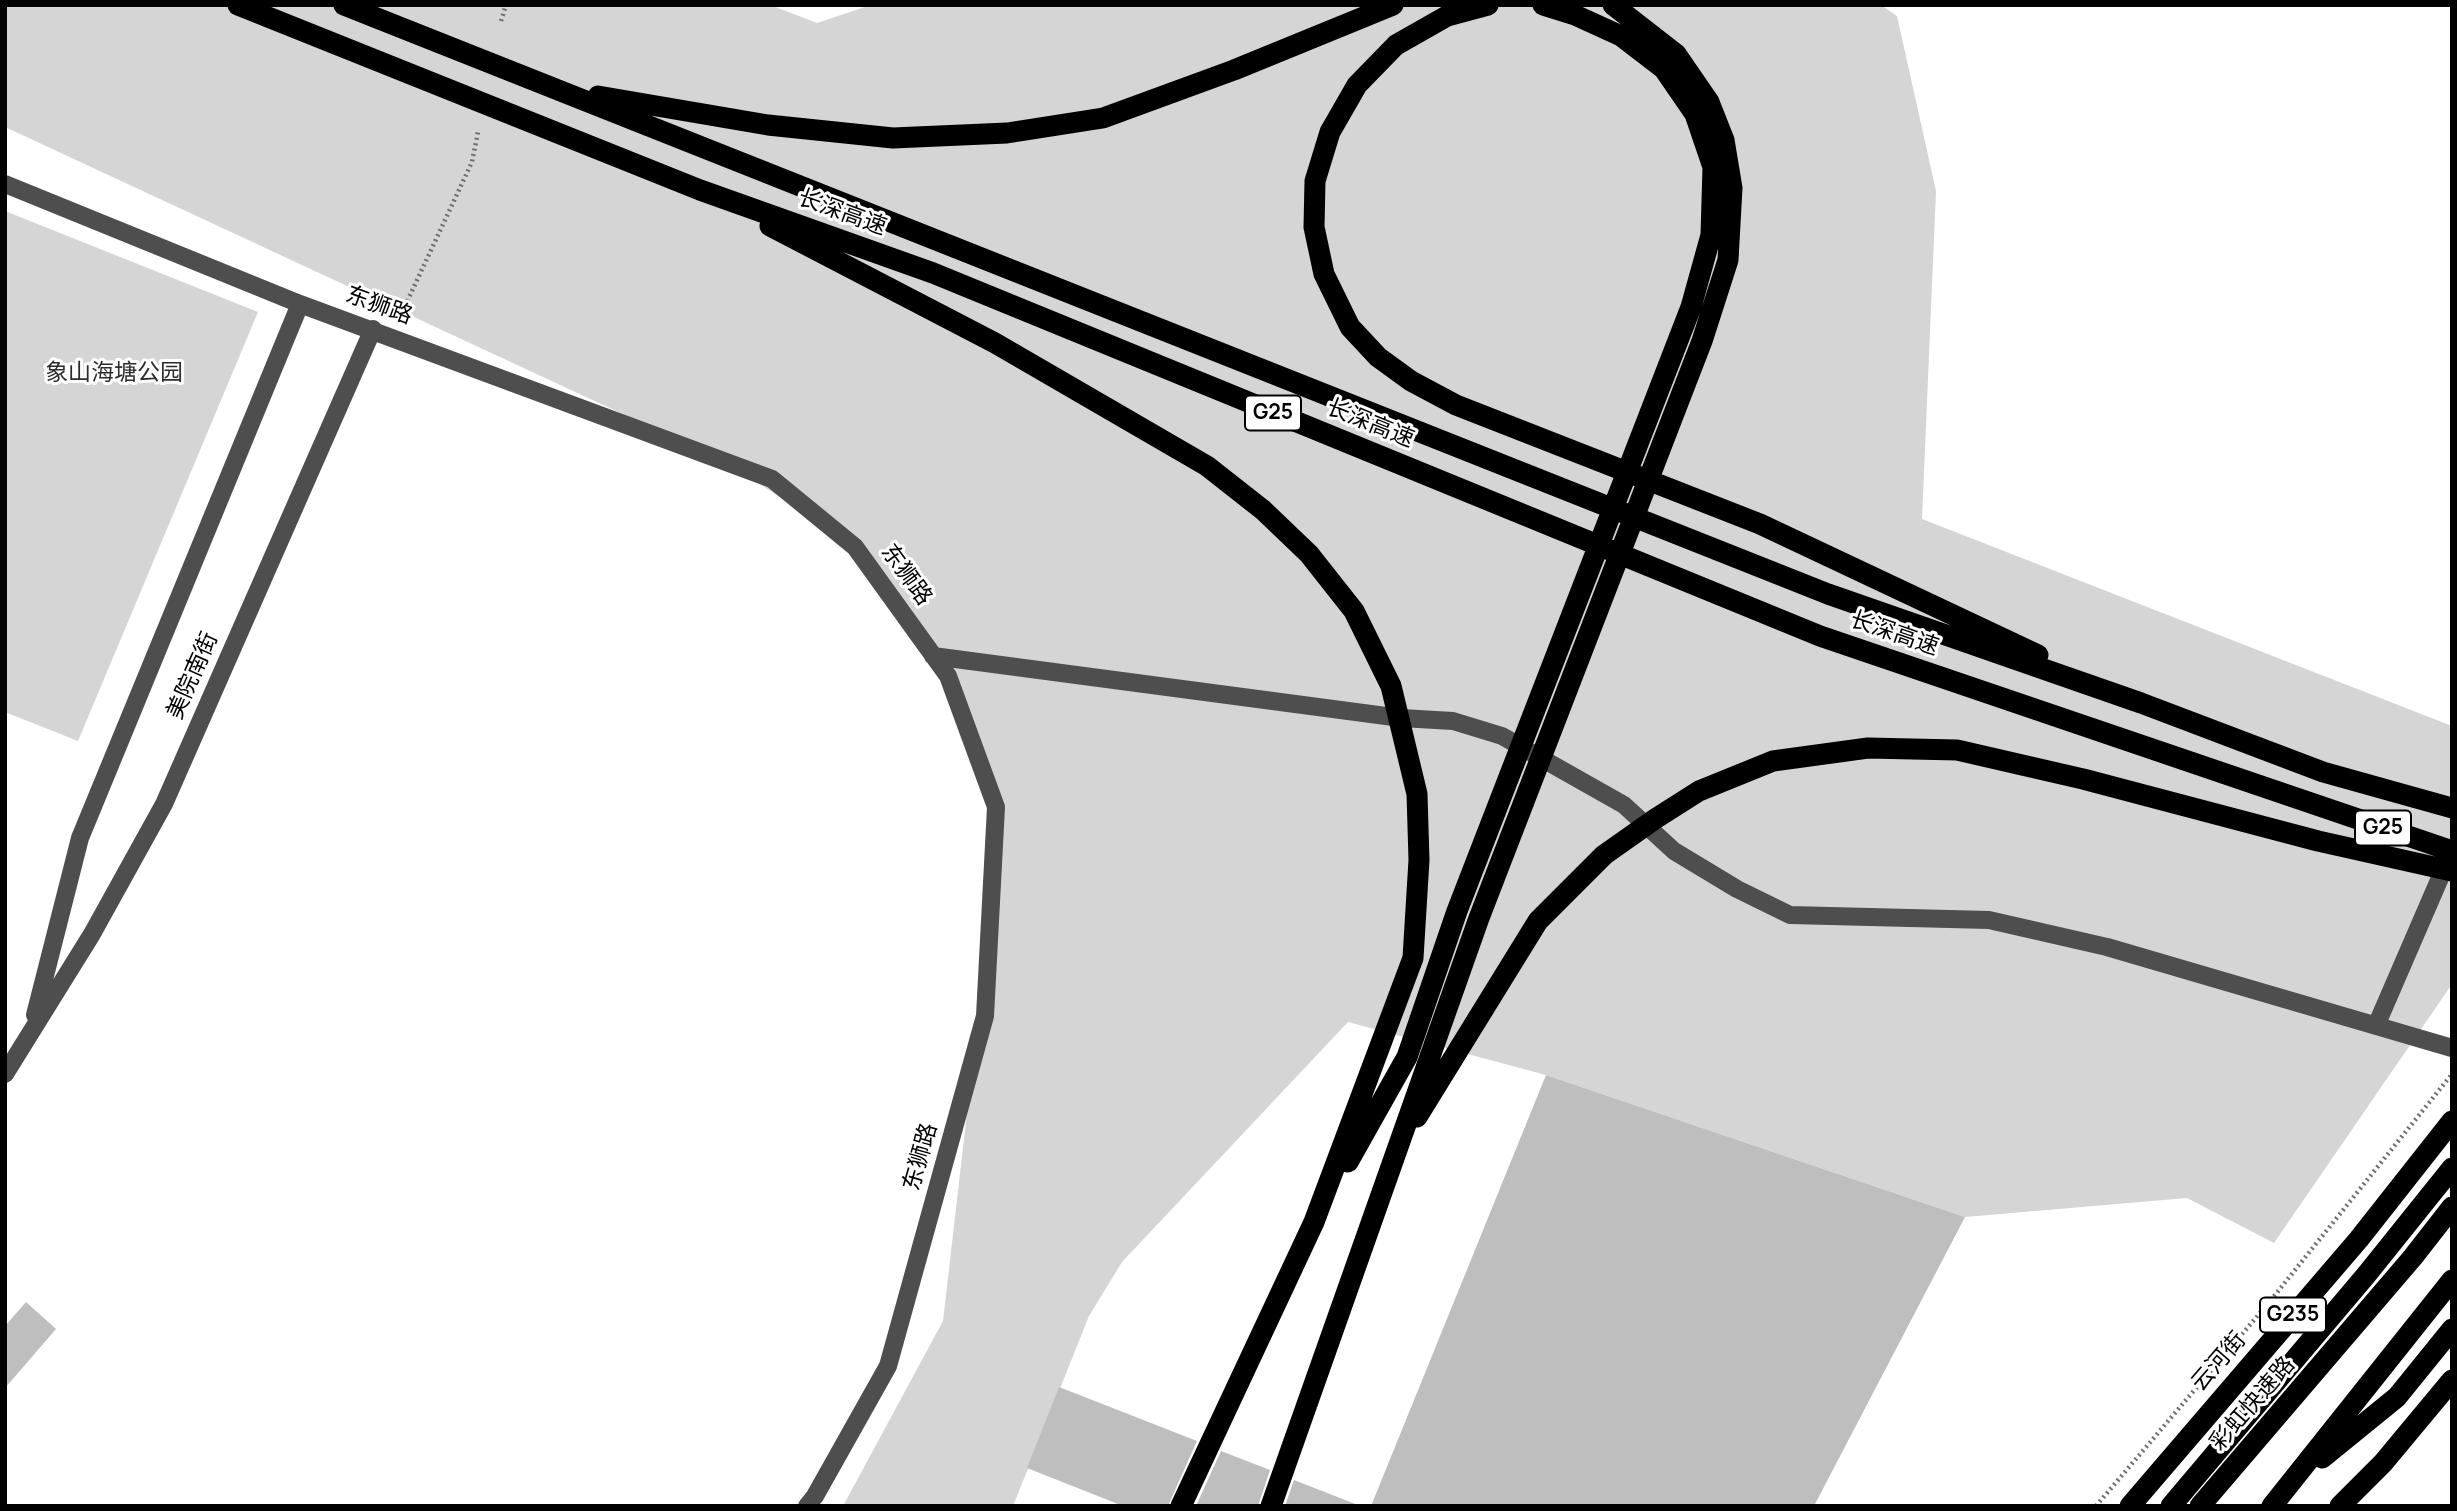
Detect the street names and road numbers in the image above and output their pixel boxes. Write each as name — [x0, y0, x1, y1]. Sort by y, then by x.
street label: 长深高速 — [794, 184, 890, 242]
street label: 东狮路 — [342, 281, 416, 331]
street label: 长深高速 — [1322, 394, 1418, 454]
road number: G25 — [1245, 396, 1301, 430]
street label: 东狮路 — [875, 539, 937, 611]
street label: 长深高速 — [1846, 606, 1942, 662]
street label: 美院南街 — [162, 628, 224, 724]
road number: G25 — [2355, 810, 2411, 846]
street label: 东狮路 — [898, 1120, 944, 1194]
road number: G235 — [2260, 1298, 2326, 1332]
street label: 云河街 — [2186, 1327, 2252, 1397]
street label: 彩虹快速路 — [2205, 1352, 2301, 1456]

